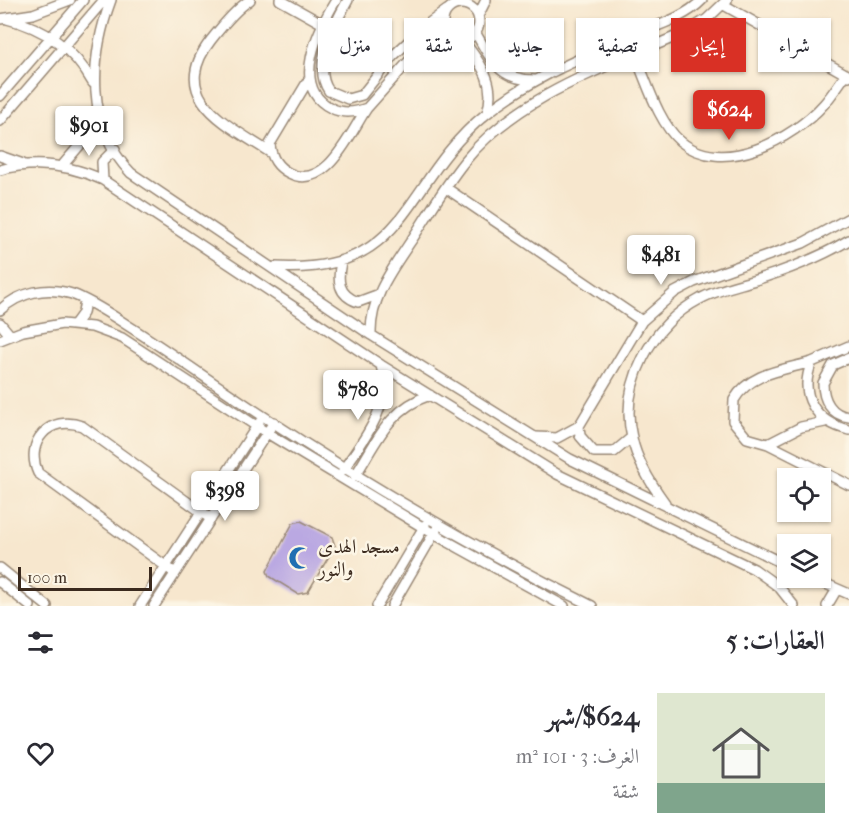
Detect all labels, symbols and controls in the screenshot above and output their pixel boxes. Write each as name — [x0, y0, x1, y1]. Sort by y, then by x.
chip: منزل — [318, 18, 392, 72]
chip: شقة — [404, 18, 474, 72]
chip: جديد — [486, 18, 564, 72]
chip: تصفية — [576, 18, 659, 72]
chip: إيجار — [671, 18, 746, 72]
chip: شراء — [758, 18, 831, 72]
pin: $624 — [693, 90, 765, 141]
text: $624 — [707, 98, 751, 121]
pin: $901 — [53, 106, 125, 157]
text: $901 — [69, 114, 109, 137]
pin: $481 — [625, 235, 697, 286]
text: $481 — [641, 243, 681, 266]
pin: $780 — [322, 370, 394, 421]
text: $780 — [337, 378, 379, 401]
map controls — [777, 468, 831, 588]
button: locate — [777, 468, 831, 522]
pin: $398 — [189, 471, 261, 522]
text: $398 — [205, 479, 245, 502]
button: layers — [777, 534, 831, 588]
place label: مسجد الهدى والنور — [316, 535, 400, 582]
mosque icon: مسجد الهدى والنور — [287, 545, 313, 571]
scale bar — [18, 564, 152, 592]
text: 100 m — [27, 568, 67, 587]
text: العقارات: 5 — [726, 625, 825, 656]
icon: filters — [24, 626, 57, 659]
text: $624/شهر — [546, 701, 639, 732]
icon: home — [705, 717, 777, 789]
icon: heart — [24, 737, 57, 770]
text: الغرف: 3 · 101 m² — [516, 745, 639, 768]
text: شقة — [613, 780, 639, 803]

